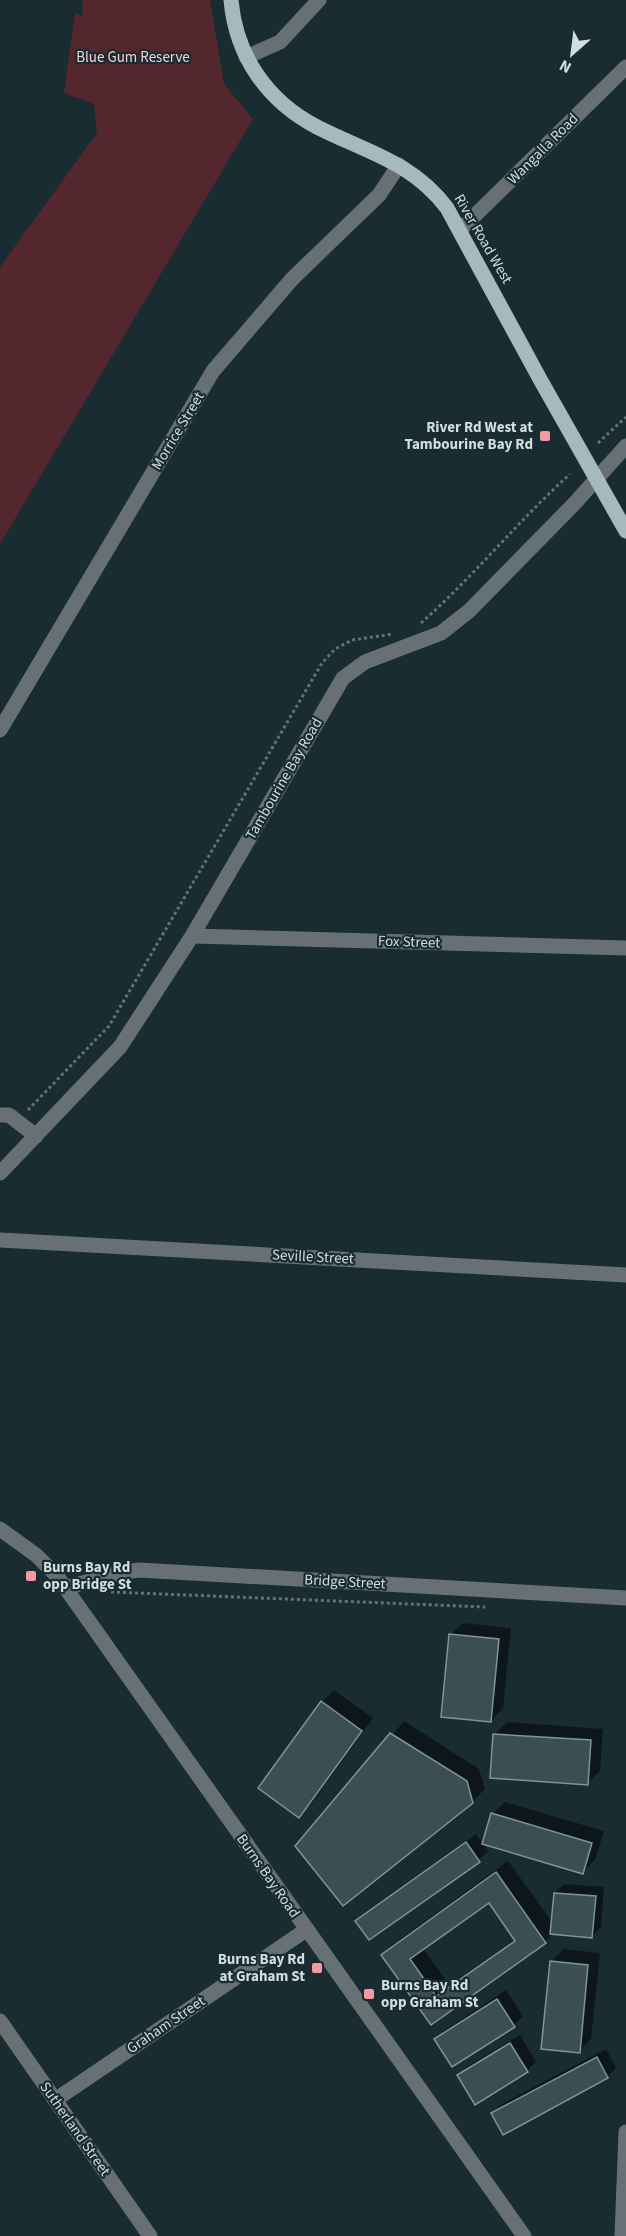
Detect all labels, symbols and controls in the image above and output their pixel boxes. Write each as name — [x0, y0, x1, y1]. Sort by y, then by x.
north arrow — [542, 24, 602, 84]
park label: Blue Gum Reserve — [76, 47, 190, 68]
text: N — [556, 54, 575, 79]
street label: Wangalla Road — [503, 109, 583, 189]
street label: River Road West — [449, 190, 517, 288]
street label: Morrice Street — [146, 388, 210, 474]
place label: River Rd West at Tambourine Bay Rd — [405, 417, 533, 455]
marker: River Rd West at Tambourine Bay Rd — [538, 429, 552, 443]
street label: Tambourine Bay Road — [240, 714, 328, 844]
street label: Fox Street — [377, 930, 441, 954]
street label: Seville Street — [272, 1244, 354, 1270]
place label: Burns Bay Rd opp Bridge St — [43, 1557, 132, 1595]
marker: Burns Bay Rd opp Bridge St — [24, 1569, 38, 1583]
street label: Bridge Street — [304, 1569, 386, 1595]
street label: Burns Bay Road — [231, 1830, 305, 1922]
place label: Burns Bay Rd at Graham St — [218, 1949, 305, 1987]
marker: Burns Bay Rd at Graham St — [310, 1961, 324, 1975]
place label: Burns Bay Rd opp Graham St — [381, 1975, 479, 2013]
marker: Burns Bay Rd opp Graham St — [362, 1987, 376, 2001]
street label: Graham Street — [123, 1991, 209, 2059]
street label: Sutherland Street — [35, 2078, 115, 2180]

